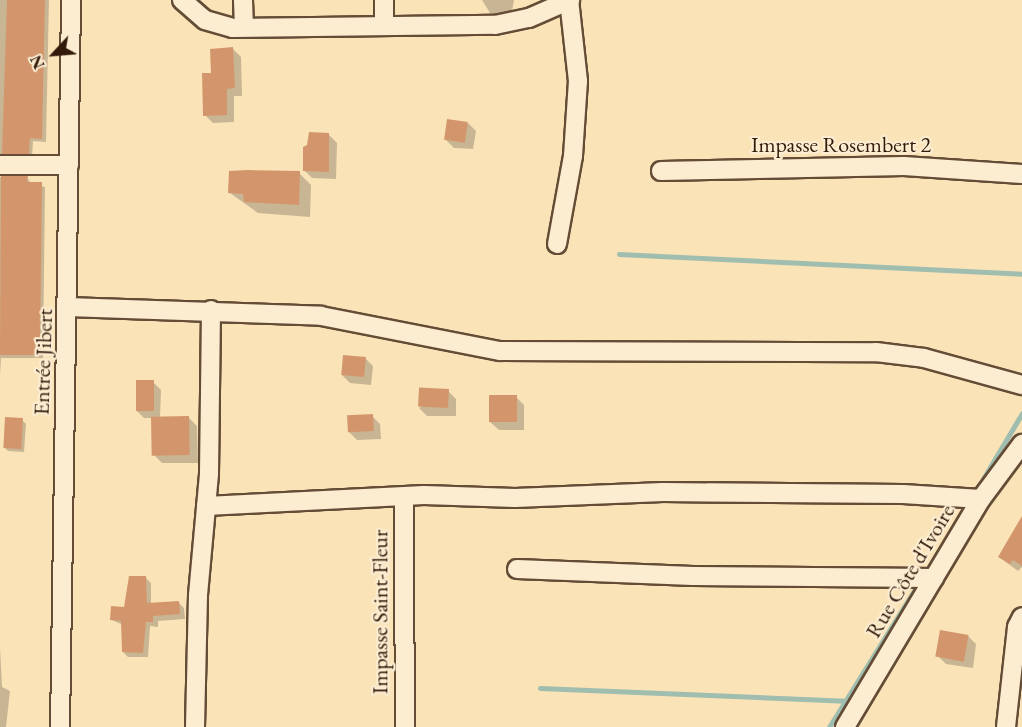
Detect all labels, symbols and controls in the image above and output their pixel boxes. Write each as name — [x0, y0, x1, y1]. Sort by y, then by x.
north arrow — [24, 24, 84, 84]
text: N — [25, 52, 50, 73]
street label: Impasse Rosembert 2 — [751, 132, 931, 158]
street label: Entrée Jibert — [28, 308, 58, 416]
street label: Rue Côte d'Ivoire — [860, 500, 960, 642]
street label: Impasse Saint-Fleur — [367, 530, 393, 694]

